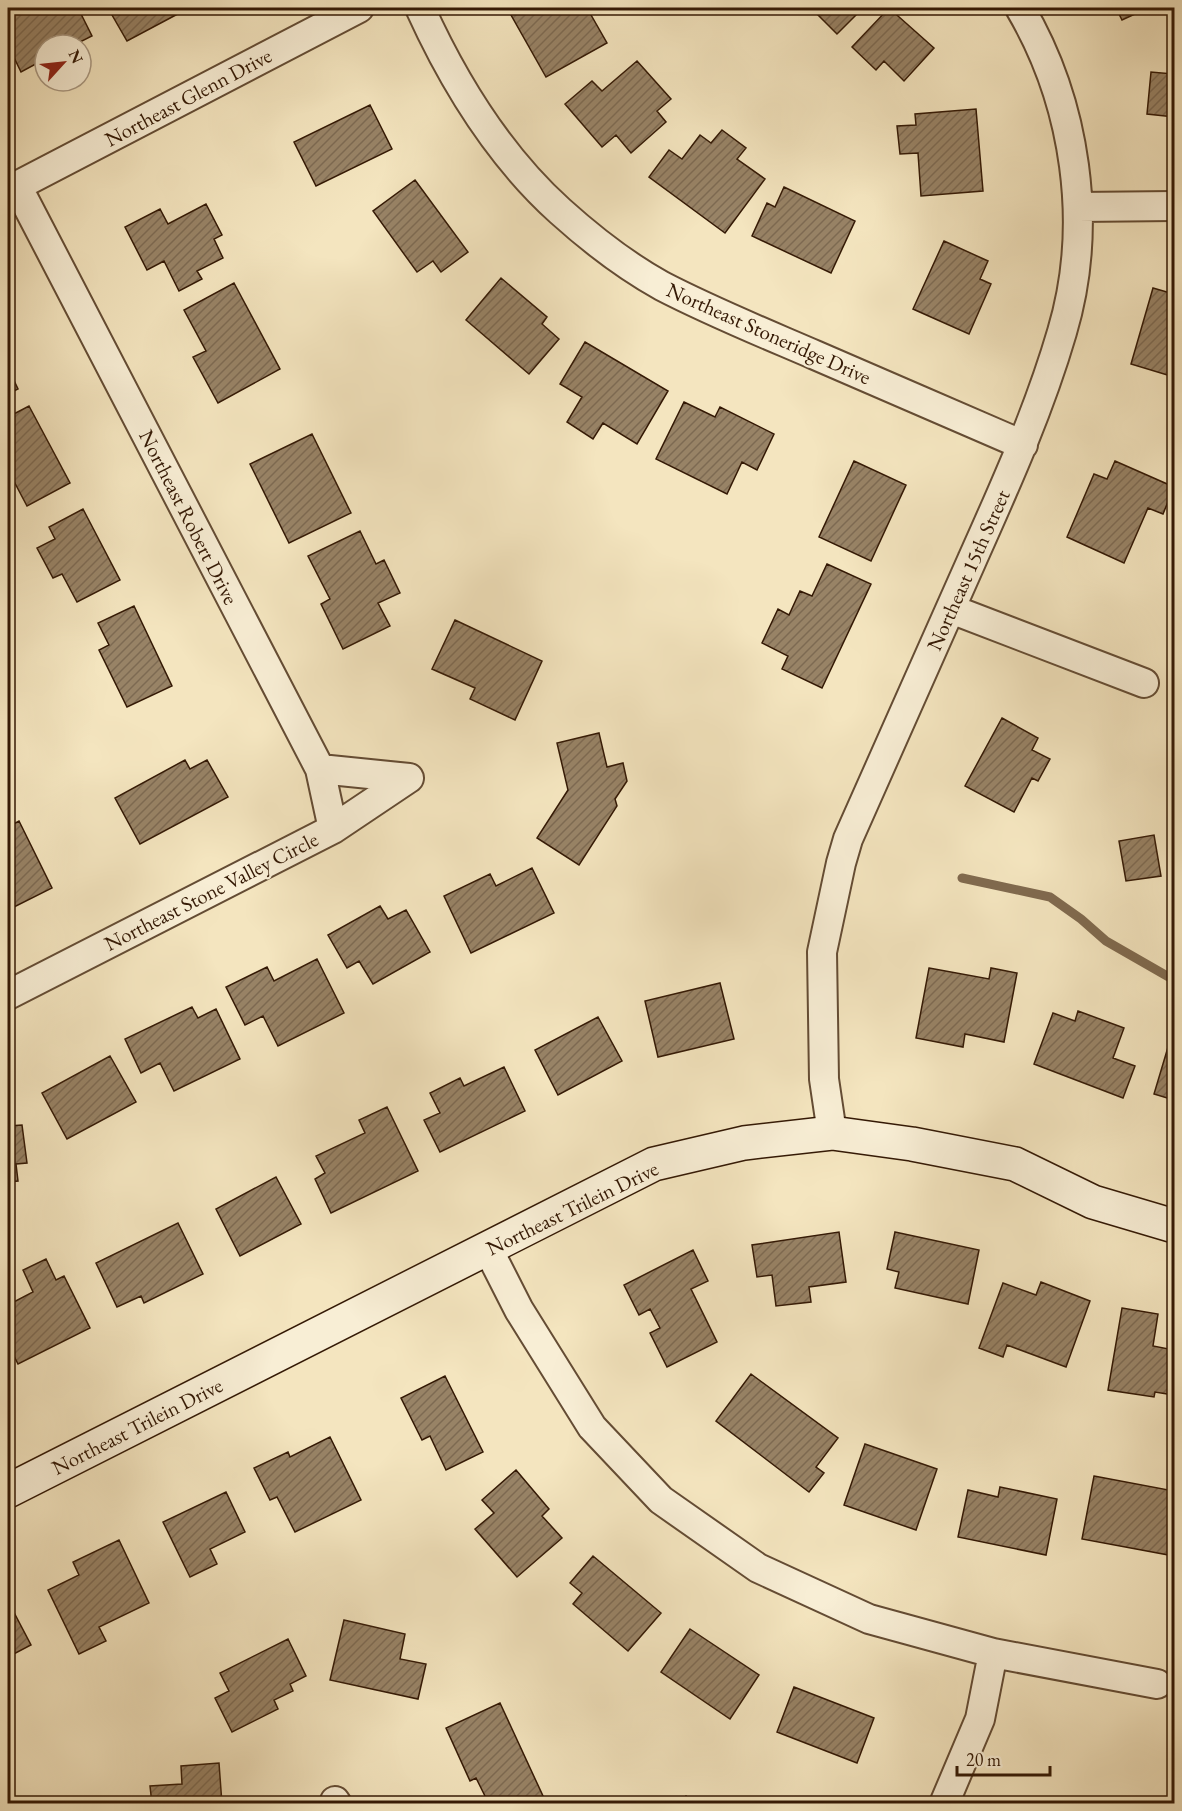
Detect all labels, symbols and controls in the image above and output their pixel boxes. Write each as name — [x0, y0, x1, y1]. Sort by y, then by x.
north arrow — [33, 33, 93, 93]
street label: Northeast Glenn Drive — [100, 42, 276, 152]
text: N — [64, 46, 88, 67]
street label: Northeast Stoneridge Drive — [663, 276, 875, 390]
street label: Northeast Robert Drive — [133, 425, 245, 609]
street label: Northeast 15th Street — [920, 485, 1016, 655]
street label: Northeast Stone Valley Circle — [99, 825, 323, 957]
street label: Northeast Trilein Drive — [481, 1155, 663, 1261]
street label: Northeast Trilein Drive — [47, 1371, 227, 1481]
scale bar — [957, 1739, 1050, 1777]
text: 20 m — [966, 1748, 1001, 1771]

